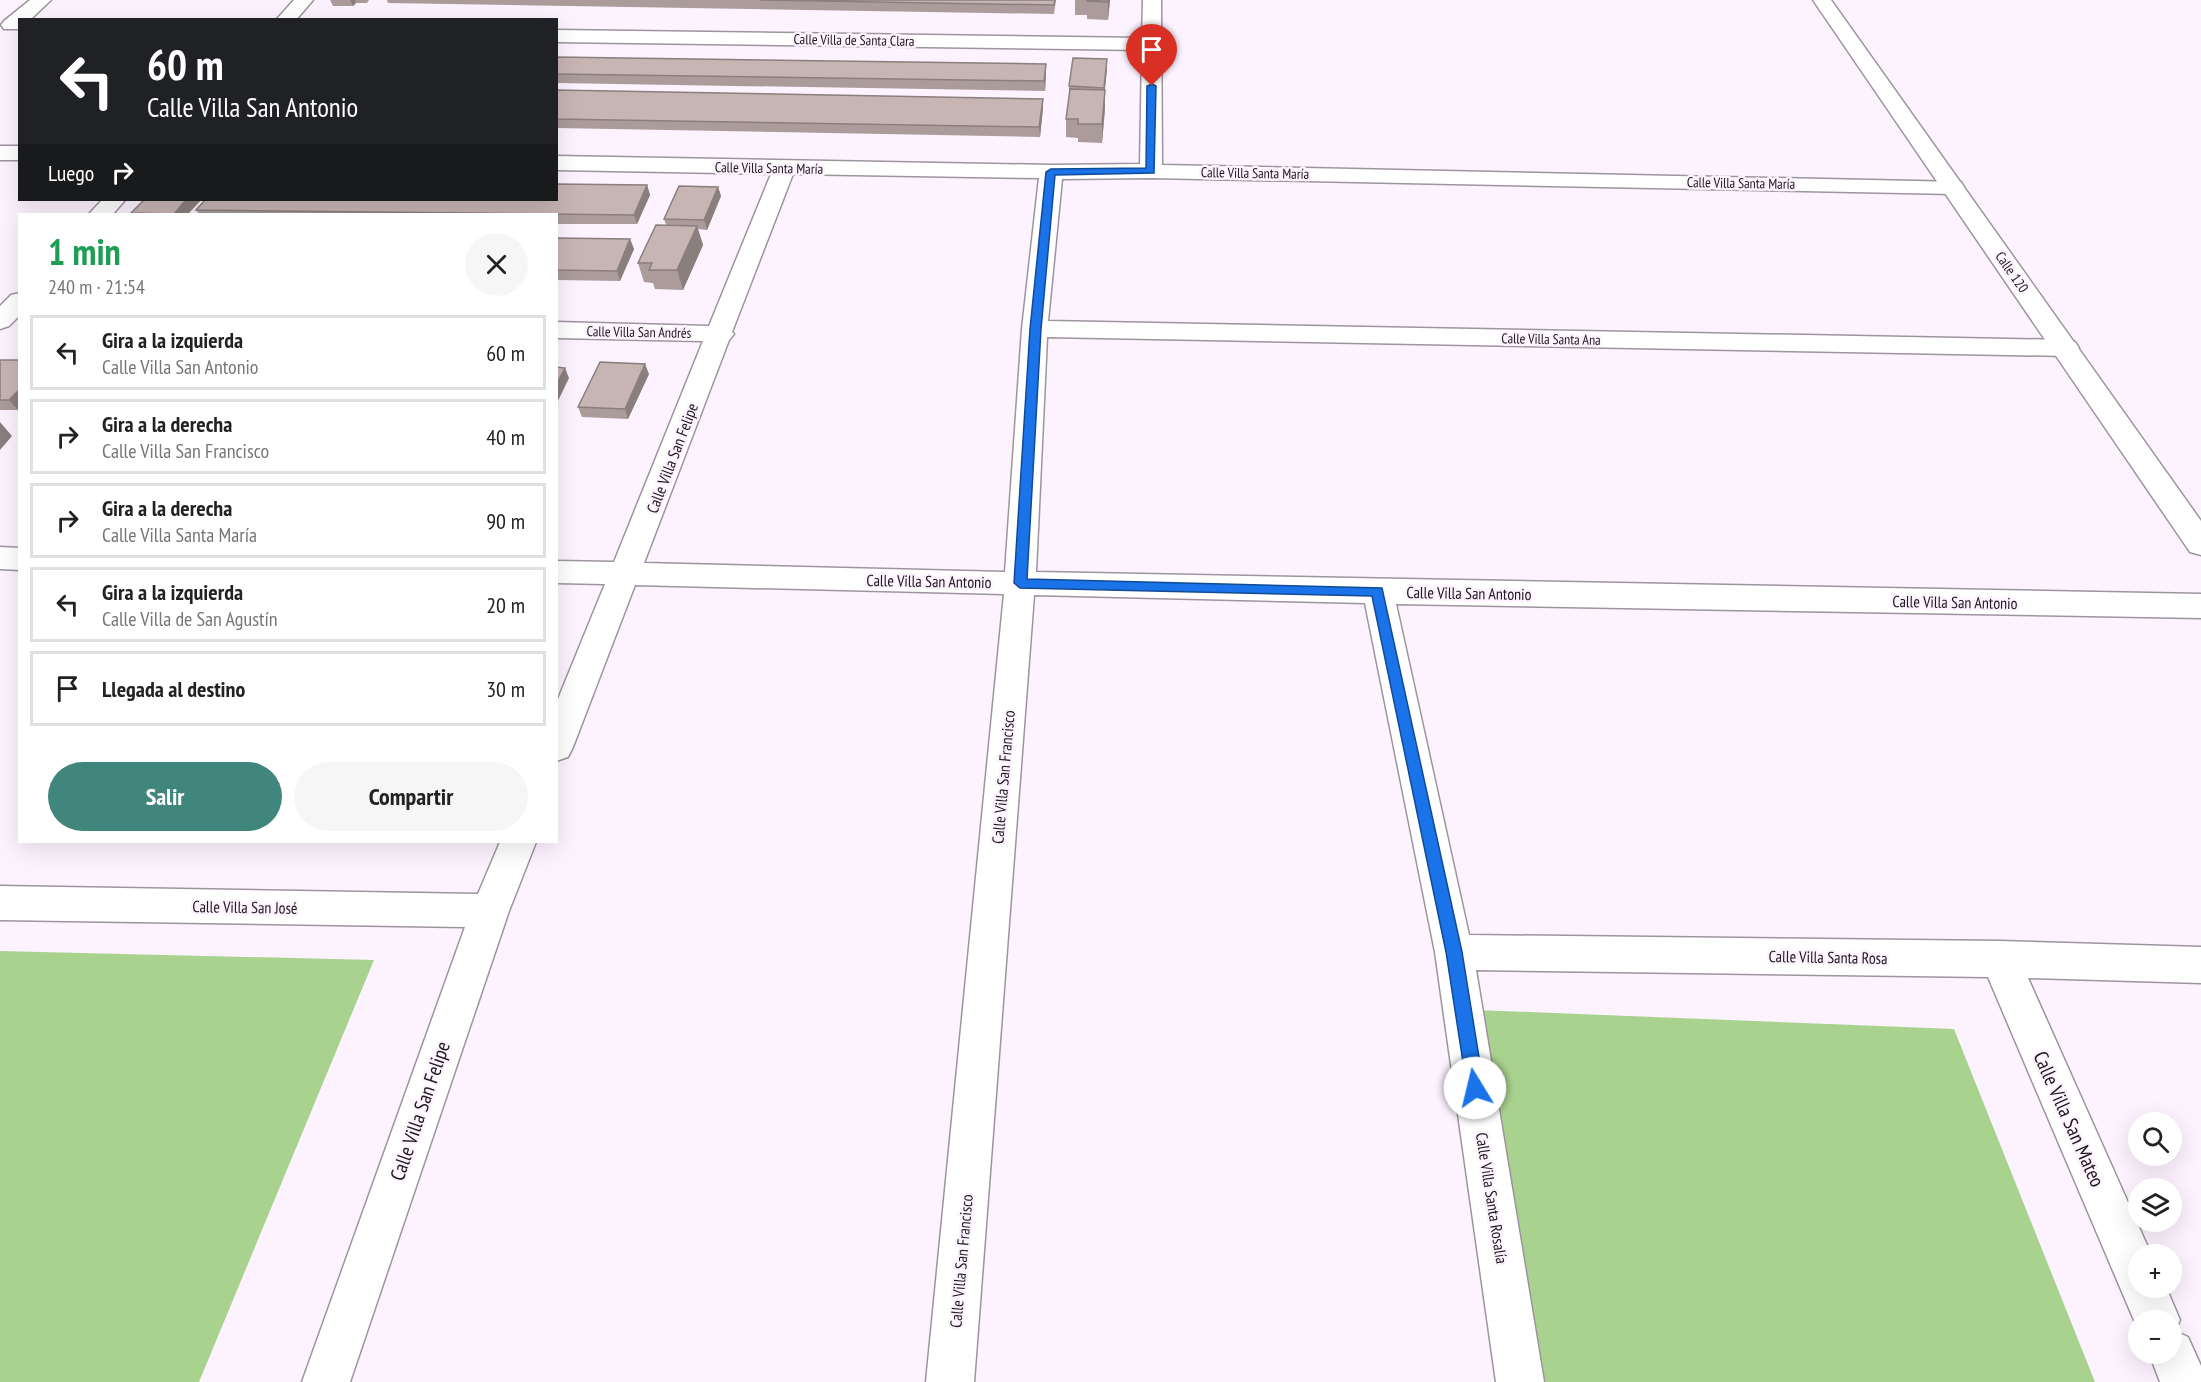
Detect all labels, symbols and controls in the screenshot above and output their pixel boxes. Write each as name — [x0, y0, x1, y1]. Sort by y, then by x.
pin — [1126, 24, 1177, 86]
street label: Calle Villa de Santa Clara — [793, 30, 915, 50]
icon: arrive — [1135, 33, 1168, 66]
text: 60 m — [147, 37, 224, 92]
icon: left — [48, 42, 126, 120]
text: Calle Villa San Antonio — [147, 90, 358, 124]
icon: right — [106, 156, 139, 189]
street label: Calle Villa Santa María — [715, 158, 823, 178]
text: Luego — [48, 159, 94, 187]
street label: Calle Villa Santa María — [1201, 163, 1309, 183]
street label: Calle Villa Santa María — [1687, 173, 1795, 193]
text: 1 min — [48, 228, 121, 275]
button: close — [465, 233, 528, 296]
street label: Calle 120 — [1991, 248, 2033, 296]
text: 240 m · 21:54 — [48, 274, 145, 300]
street label: Calle Villa San Andrés — [586, 322, 692, 342]
text: Gira a la izquierda — [102, 326, 243, 354]
street label: Calle Villa Santa Ana — [1501, 329, 1601, 349]
icon: left — [51, 336, 84, 369]
text: 60 m — [486, 339, 525, 367]
text: Calle Villa San Antonio — [102, 354, 258, 380]
street label: Calle Villa San Felipe — [642, 400, 702, 516]
text: Gira a la derecha — [102, 410, 232, 438]
icon: right — [51, 420, 84, 453]
text: 40 m — [486, 423, 525, 451]
text: Calle Villa San Francisco — [102, 438, 269, 464]
text: Gira a la derecha — [102, 494, 232, 522]
icon: right — [51, 504, 84, 537]
text: 90 m — [486, 507, 525, 535]
text: Calle Villa Santa María — [102, 522, 257, 548]
street label: Calle Villa San Antonio — [866, 570, 992, 592]
text: Gira a la izquierda — [102, 578, 243, 606]
street label: Calle Villa San Antonio — [1406, 582, 1532, 604]
icon: left — [51, 588, 84, 621]
text: 20 m — [486, 591, 525, 619]
street label: Calle Villa San Antonio — [1892, 591, 2018, 613]
text: Calle Villa de San Agustín — [102, 606, 278, 632]
icon: arrive — [51, 672, 84, 705]
text: Llegada al destino — [102, 675, 245, 703]
text: 30 m — [486, 675, 525, 703]
street label: Calle Villa San Francisco — [987, 709, 1019, 844]
button: Salir — [48, 762, 282, 831]
button: Compartir — [294, 762, 528, 831]
street label: Calle Villa San José — [192, 896, 298, 918]
street label: Calle Villa Santa Rosa — [1768, 946, 1888, 968]
street label: Calle Villa San Felipe — [384, 1038, 456, 1184]
street label: Calle Villa San Mateo — [2027, 1047, 2111, 1191]
position arrow — [1443, 1056, 1507, 1120]
map controls — [2128, 1112, 2182, 1364]
button: search — [2128, 1112, 2182, 1166]
street label: Calle Villa Santa Rosalía — [1472, 1131, 1512, 1265]
button: layers — [2128, 1178, 2182, 1232]
street label: Calle Villa San Francisco — [945, 1193, 977, 1328]
button: + — [2128, 1244, 2182, 1298]
button: − — [2128, 1310, 2182, 1364]

